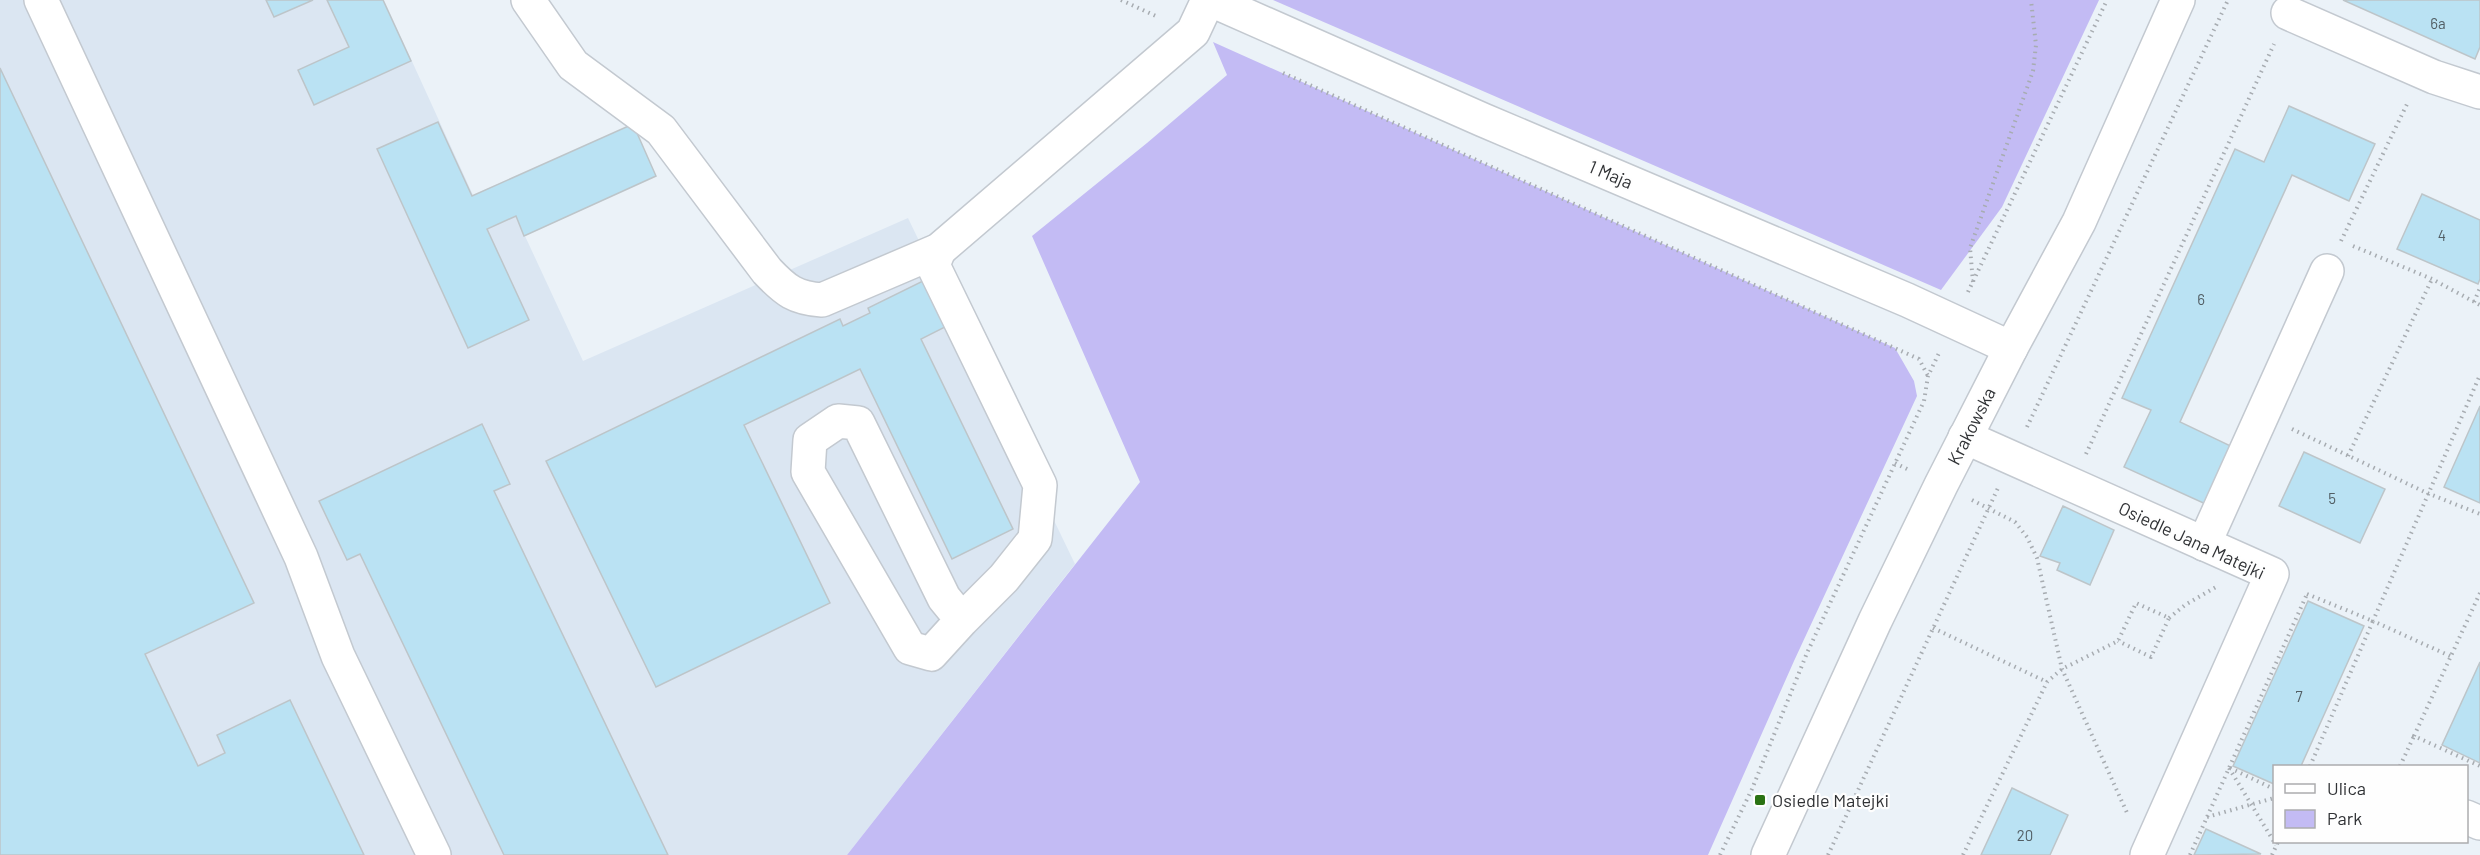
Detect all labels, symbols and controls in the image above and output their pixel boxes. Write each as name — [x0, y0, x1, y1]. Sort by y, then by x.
house number: 6a — [2430, 14, 2446, 32]
street label: 1 Maja — [1586, 155, 1636, 193]
house number: 4 — [2438, 226, 2446, 244]
house number: 6 — [2197, 290, 2205, 308]
street label: Krakowska — [1942, 384, 2000, 468]
house number: 5 — [2328, 489, 2336, 507]
street label: Osiedle Jana Matejki — [2115, 496, 2269, 584]
house number: 7 — [2295, 687, 2303, 705]
legend — [2273, 765, 2468, 843]
text: Ulica — [2327, 777, 2366, 799]
place label: Osiedle Matejki — [1772, 789, 1889, 811]
marker: Osiedle Matejki — [1753, 793, 1767, 807]
text: Park — [2327, 807, 2362, 829]
house number: 20 — [2017, 826, 2033, 844]

